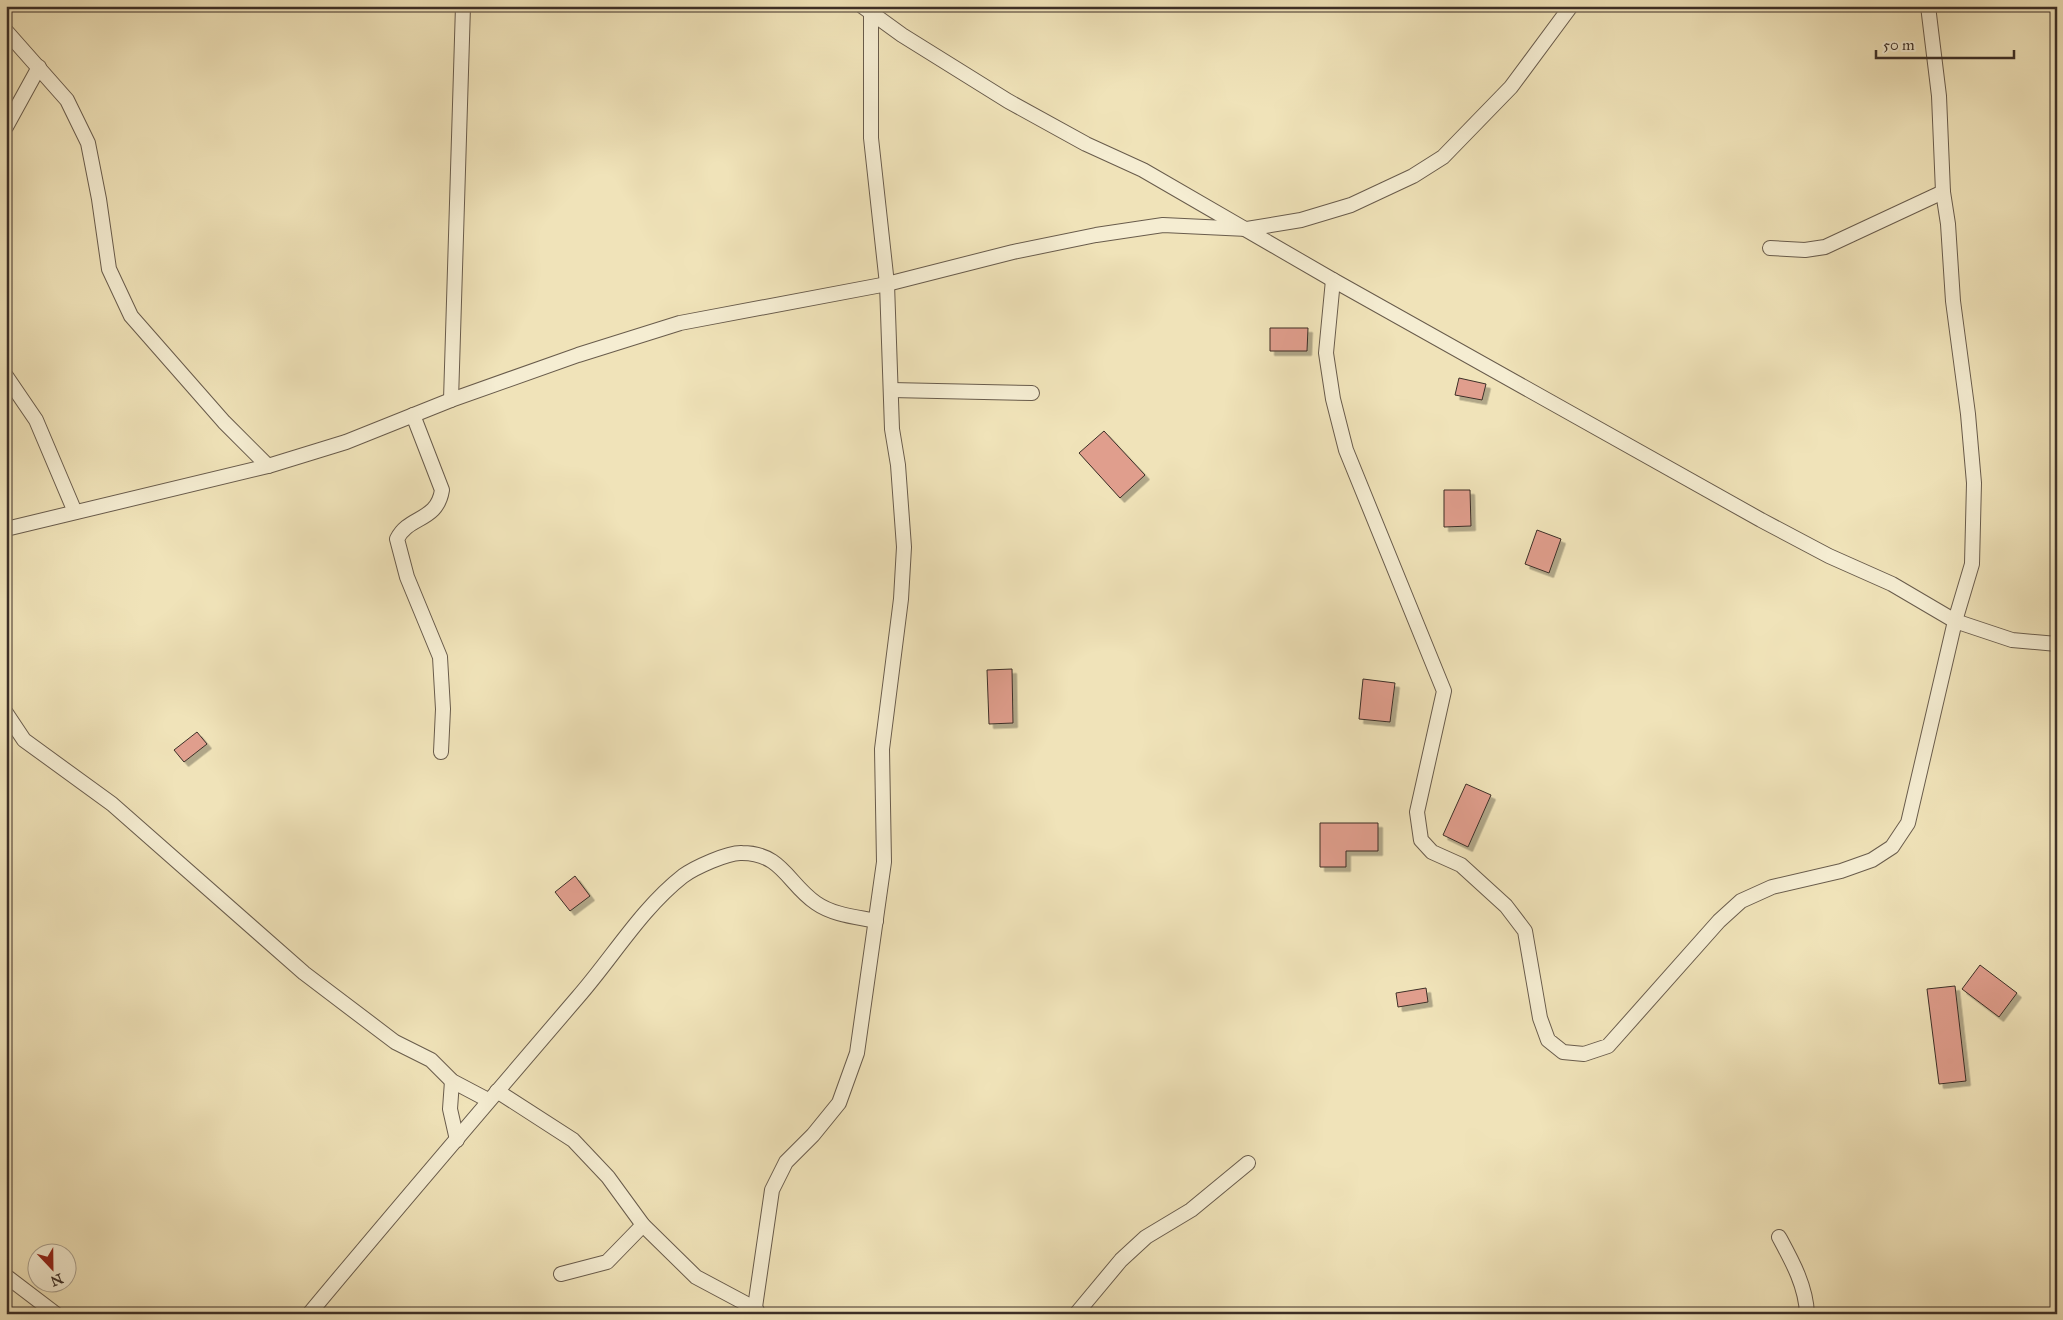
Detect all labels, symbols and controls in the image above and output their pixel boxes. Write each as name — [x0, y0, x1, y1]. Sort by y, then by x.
scale bar — [1876, 28, 2013, 60]
text: 50 m — [1883, 36, 1915, 54]
north arrow — [28, 1242, 78, 1292]
text: N — [48, 1269, 65, 1290]

